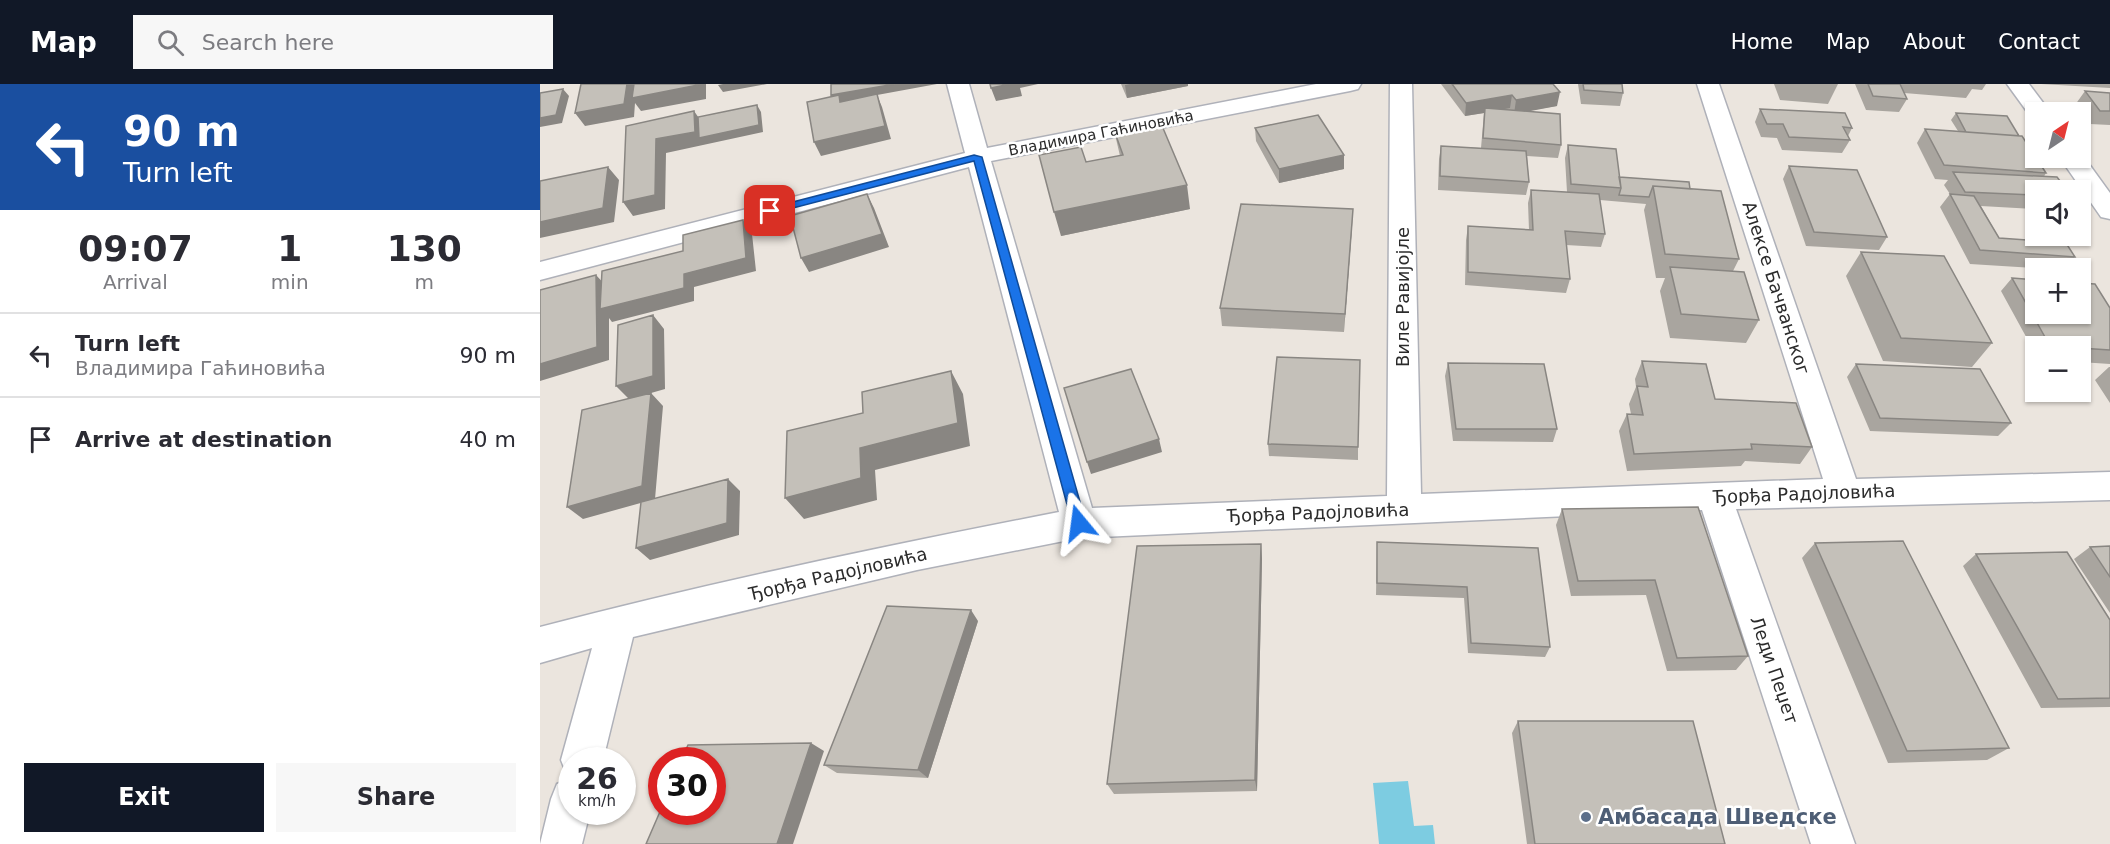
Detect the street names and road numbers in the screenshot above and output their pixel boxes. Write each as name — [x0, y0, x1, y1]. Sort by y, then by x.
street label: Владимира Гаћиновића — [1007, 106, 1195, 160]
street label: Алексе Бачванског — [1739, 198, 1814, 377]
street label: Виле Равијојле — [1392, 227, 1413, 367]
street label: Ђорђа Радојловића — [1711, 480, 1896, 507]
street label: Ђорђа Радојловића — [1225, 499, 1410, 526]
street label: Ђорђа Радојловића — [746, 543, 929, 604]
street label: Леди Пеџет — [1746, 613, 1803, 726]

